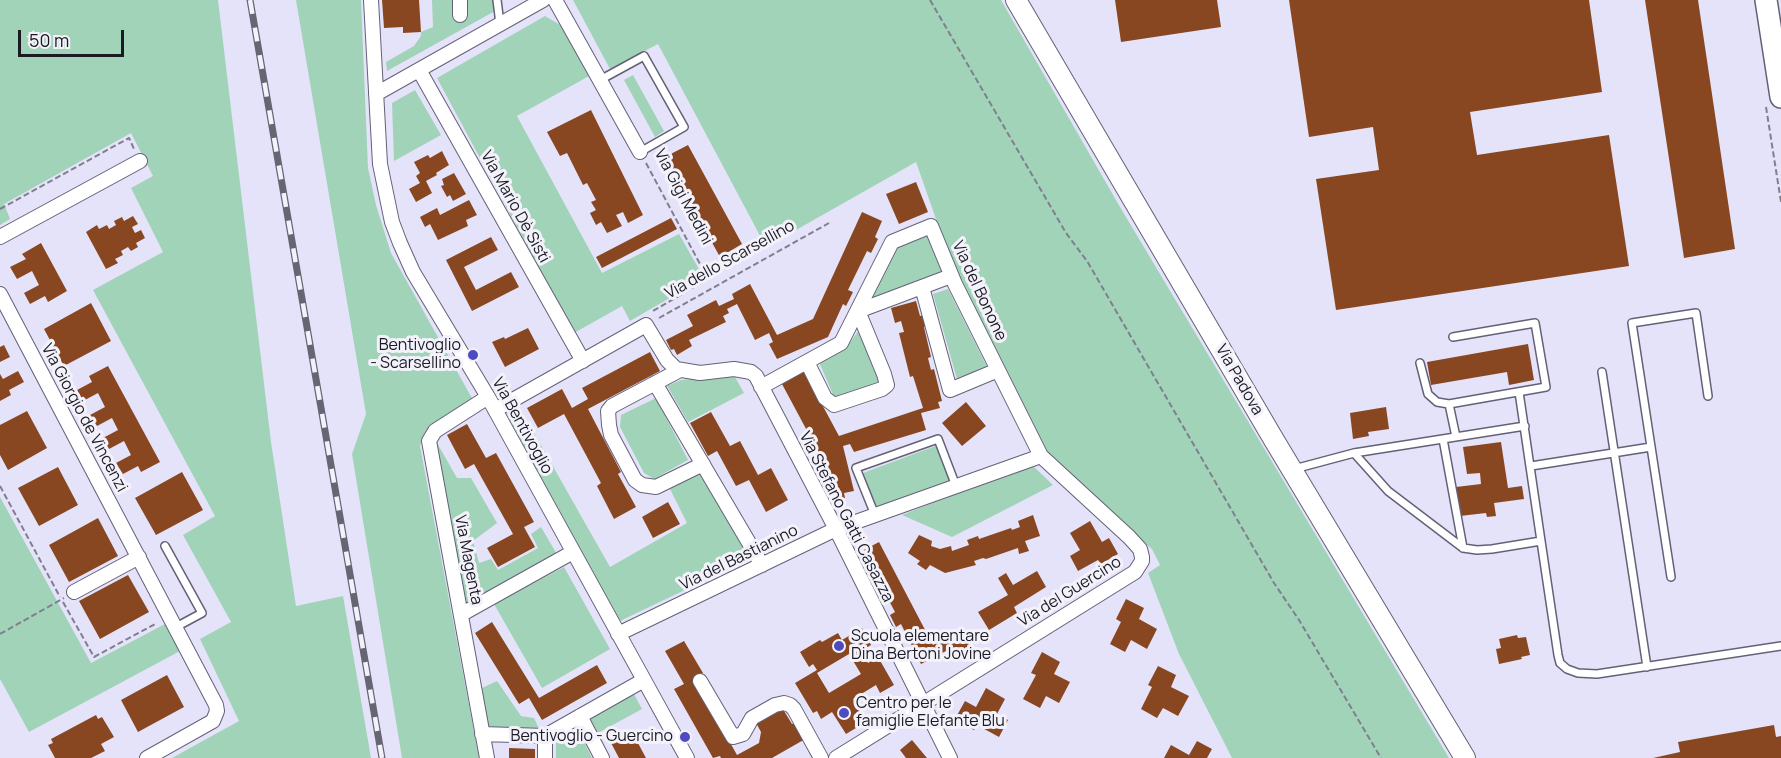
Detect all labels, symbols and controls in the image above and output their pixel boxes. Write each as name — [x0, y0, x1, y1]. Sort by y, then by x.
scale bar — [21, 18, 128, 56]
text: 50 m — [29, 28, 69, 52]
street label: Via Gigi Medini — [650, 146, 716, 248]
street label: Via Mario Dè Sisti — [476, 148, 554, 266]
street label: Via dello Scarsellino — [662, 216, 798, 304]
street label: Via del Bonone — [947, 238, 1011, 344]
place label: Bentivoglio - Scarsellino — [370, 336, 461, 374]
street label: Via Giorgio de Vincenzi — [37, 341, 131, 495]
street label: Via Padova — [1211, 341, 1267, 419]
marker: Bentivoglio - Scarsellino — [466, 348, 480, 362]
street label: Via Bentivoglio — [488, 374, 556, 478]
street label: Via Stefano Gatti Casazza — [795, 429, 897, 605]
street label: Via Magenta — [450, 514, 486, 606]
street label: Via del Bastianino — [677, 521, 801, 595]
street label: Via del Guercino — [1015, 553, 1125, 631]
place label: Scuola elementare Dina Bertoni Jovine — [851, 627, 991, 665]
marker: Scuola elementare Dina Bertoni Jovine — [832, 639, 846, 653]
place label: Centro per le famiglie Elefante Blu — [856, 694, 1005, 732]
marker: Centro per le famiglie Elefante Blu — [837, 706, 851, 720]
place label: Bentivoglio - Guercino — [511, 727, 673, 747]
marker: Bentivoglio - Guercino — [678, 730, 692, 744]

